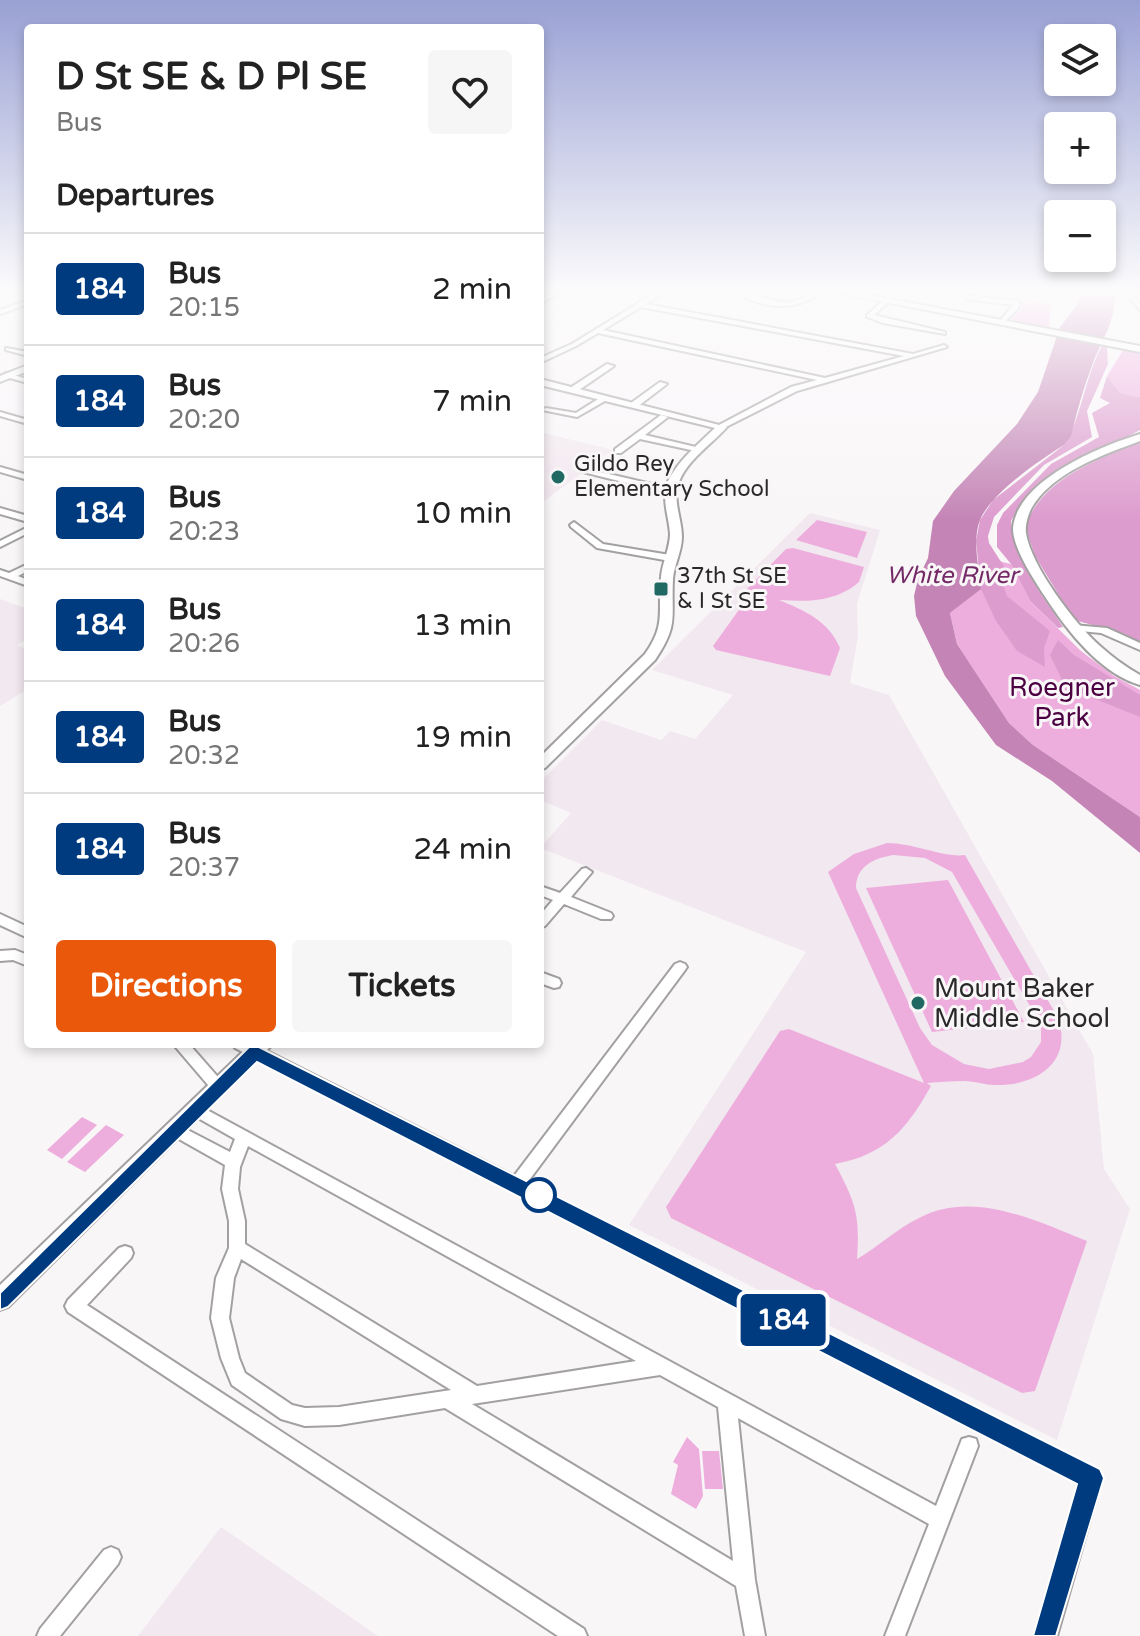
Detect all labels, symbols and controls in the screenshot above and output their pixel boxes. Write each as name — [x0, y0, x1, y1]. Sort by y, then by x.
map controls — [1044, 24, 1116, 272]
button: layers — [1044, 24, 1116, 96]
button: heart — [428, 50, 512, 134]
text: D St SE & D Pl SE — [56, 54, 367, 100]
text: Bus — [56, 107, 102, 138]
button: + — [1044, 112, 1116, 184]
text: Departures — [56, 177, 214, 214]
button: − — [1044, 200, 1116, 272]
text: Bus — [168, 255, 221, 292]
text: 2 min — [432, 271, 512, 308]
text: 184 — [74, 272, 126, 306]
text: 20:15 — [168, 292, 240, 323]
text: Bus — [168, 367, 221, 404]
text: 7 min — [432, 383, 512, 420]
text: 184 — [74, 384, 126, 418]
text: 20:20 — [168, 404, 240, 435]
place label: Gildo Rey Elementary School — [574, 451, 769, 502]
marker: Gildo Rey Elementary School — [549, 468, 567, 486]
text: Bus — [168, 479, 221, 516]
text: 10 min — [413, 495, 512, 532]
text: 184 — [74, 496, 126, 530]
text: 20:23 — [168, 516, 240, 547]
water label: White River — [886, 561, 1021, 590]
place label: 37th St SE & I St SE — [677, 563, 787, 614]
marker: 37th St SE & I St SE — [652, 580, 670, 598]
text: Bus — [168, 591, 221, 628]
text: 13 min — [413, 607, 512, 644]
text: 184 — [74, 608, 126, 642]
text: 20:26 — [168, 628, 240, 659]
park label: Roegner Park — [1009, 672, 1115, 733]
text: Bus — [168, 703, 221, 740]
text: 19 min — [413, 719, 512, 756]
text: 184 — [74, 720, 126, 754]
text: 20:32 — [168, 740, 240, 771]
text: Bus — [168, 815, 221, 852]
text: 24 min — [413, 831, 512, 868]
text: 184 — [74, 832, 126, 866]
text: 20:37 — [168, 852, 240, 883]
button: Directions — [56, 940, 276, 1032]
button: Tickets — [292, 940, 512, 1032]
place label: Mount Baker Middle School — [934, 973, 1110, 1034]
marker: Mount Baker Middle School — [909, 994, 927, 1012]
unlabelled marker — [522, 1178, 556, 1212]
line badge: 184 — [737, 1294, 829, 1346]
text: 184 — [757, 1303, 809, 1337]

